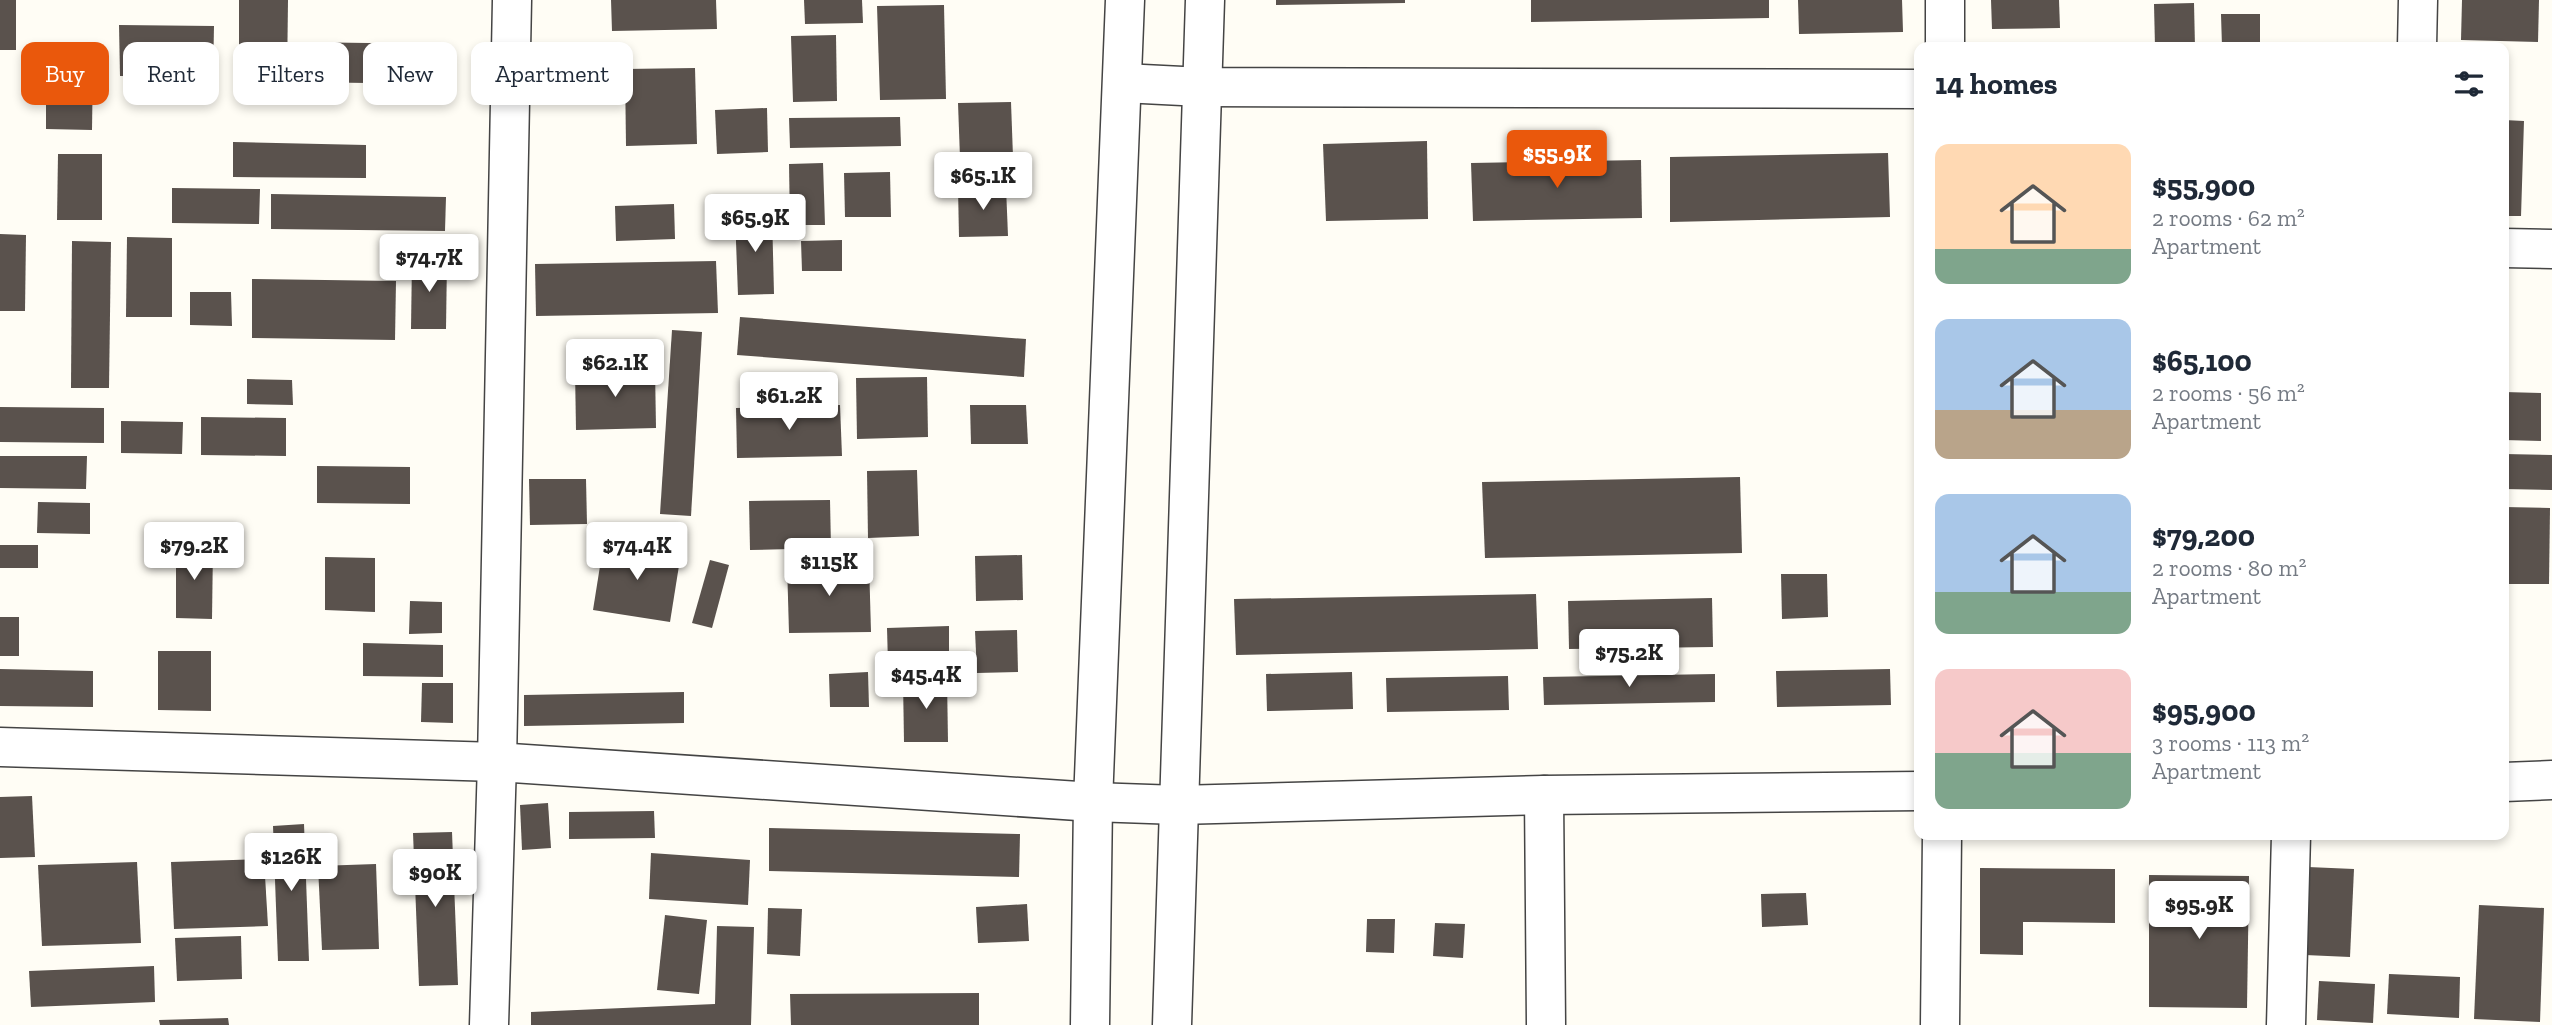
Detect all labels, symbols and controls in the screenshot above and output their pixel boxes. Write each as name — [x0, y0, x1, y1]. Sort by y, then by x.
chip: Buy — [21, 42, 109, 105]
chip: Rent — [123, 42, 219, 105]
chip: Filters — [233, 42, 349, 105]
chip: New — [363, 42, 457, 105]
chip: Apartment — [471, 42, 633, 105]
icon: filters — [2450, 65, 2488, 103]
text: 14 homes — [1935, 66, 2058, 102]
pin: $55.9K — [1500, 130, 1614, 190]
text: $55.9K — [1523, 139, 1591, 167]
pin: $65.1K — [926, 152, 1040, 212]
text: $65.1K — [950, 161, 1016, 189]
text: $55,900 — [2152, 168, 2255, 204]
icon: home — [1991, 172, 2075, 256]
pin: $65.9K — [698, 194, 812, 254]
text: $65.9K — [721, 203, 789, 231]
text: 2 rooms · 62 m² — [2152, 204, 2305, 232]
text: Apartment — [2152, 232, 2261, 260]
pin: $74.7K — [372, 234, 486, 294]
text: $74.7K — [396, 243, 462, 271]
pin: $62.1K — [558, 340, 672, 399]
text: $65,100 — [2152, 343, 2252, 379]
icon: home — [1991, 347, 2075, 431]
text: $62.1K — [582, 348, 648, 376]
pin: $61.2K — [732, 372, 846, 432]
text: 2 rooms · 56 m² — [2152, 379, 2305, 407]
text: $61.2K — [756, 381, 822, 409]
text: Apartment — [2152, 407, 2261, 435]
text: $79,200 — [2152, 518, 2255, 554]
pin: $79.2K — [137, 522, 251, 582]
pin: $74.4K — [580, 522, 694, 582]
icon: home — [1991, 522, 2075, 606]
text: $79.2K — [160, 531, 228, 559]
text: $74.4K — [602, 531, 672, 559]
pin: $115K — [780, 538, 878, 598]
text: $115K — [800, 547, 858, 575]
text: 2 rooms · 80 m² — [2152, 554, 2306, 582]
text: Apartment — [2152, 582, 2261, 610]
pin: $75.2K — [1572, 630, 1686, 689]
text: $75.2K — [1595, 638, 1663, 666]
pin: $45.4K — [869, 652, 983, 711]
text: $45.4K — [891, 660, 961, 688]
text: $95,900 — [2152, 693, 2256, 729]
icon: home — [1991, 697, 2075, 781]
text: 3 rooms · 113 m² — [2152, 729, 2309, 757]
text: Apartment — [2152, 757, 2261, 785]
pin: $126K — [242, 834, 340, 893]
text: $126K — [261, 842, 321, 870]
pin: $90K — [394, 850, 476, 909]
text: $90K — [409, 858, 461, 886]
pin: $95.9K — [2142, 881, 2256, 941]
text: $95.9K — [2165, 890, 2233, 918]

